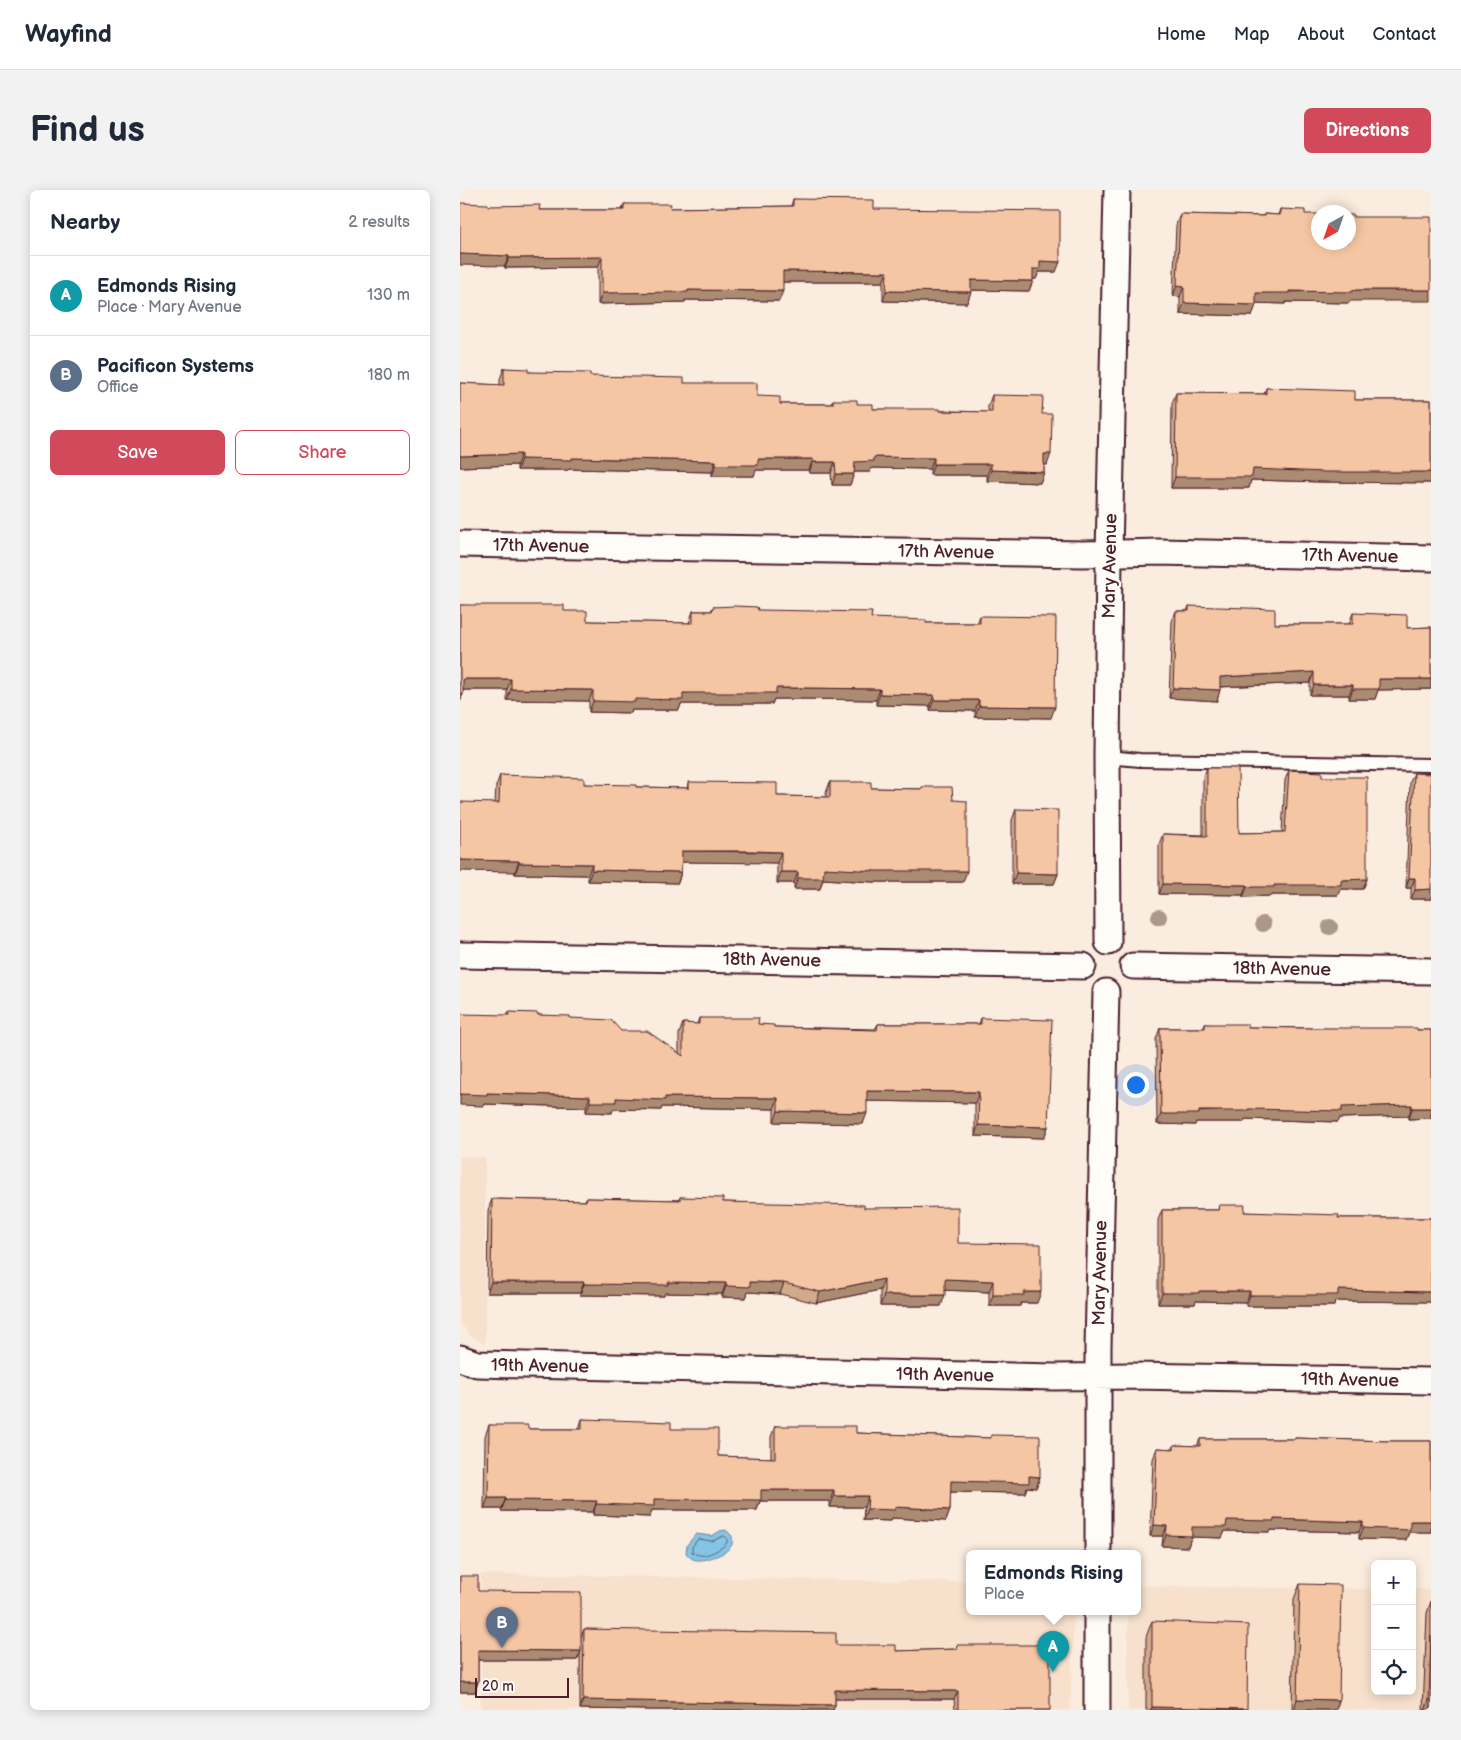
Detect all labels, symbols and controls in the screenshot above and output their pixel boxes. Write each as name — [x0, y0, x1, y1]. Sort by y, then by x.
text: Wayfind — [25, 20, 112, 49]
text: Home — [1157, 24, 1206, 45]
text: Map — [1234, 24, 1270, 45]
text: About — [1298, 24, 1345, 45]
text: Contact — [1373, 24, 1436, 45]
button: Directions — [1304, 108, 1431, 153]
text: Find us — [30, 109, 145, 152]
north arrow — [1311, 205, 1356, 250]
text: Nearby — [50, 210, 120, 235]
text: 2 results — [348, 213, 410, 232]
text: Edmonds Rising — [97, 275, 236, 298]
text: A — [61, 286, 71, 305]
text: 130 m — [367, 286, 410, 305]
text: Place · Mary Avenue — [97, 298, 242, 317]
text: Pacificon Systems — [97, 355, 254, 378]
text: B — [60, 366, 72, 385]
text: 180 m — [368, 366, 410, 385]
text: Office — [97, 378, 139, 397]
button: Save — [50, 430, 225, 475]
button: Share — [235, 430, 410, 475]
street label: Mary Avenue — [1099, 513, 1121, 619]
street label: 17th Avenue — [493, 535, 590, 557]
street label: 17th Avenue — [898, 541, 995, 563]
street label: 17th Avenue — [1302, 545, 1399, 567]
street label: 18th Avenue — [723, 949, 822, 971]
street label: 18th Avenue — [1233, 958, 1332, 980]
your location — [1123, 1072, 1149, 1098]
street label: Mary Avenue — [1089, 1220, 1111, 1326]
street label: 19th Avenue — [491, 1355, 590, 1377]
street label: 19th Avenue — [896, 1364, 995, 1386]
street label: 19th Avenue — [1301, 1369, 1400, 1391]
popup — [966, 1550, 1141, 1615]
map controls — [1371, 1560, 1416, 1695]
button: + — [1371, 1560, 1416, 1605]
text: Edmonds Rising — [984, 1562, 1123, 1585]
text: Place — [984, 1585, 1024, 1604]
button: − — [1371, 1605, 1416, 1650]
pin: B — [486, 1607, 518, 1648]
pin: A — [1037, 1631, 1069, 1672]
button: locate — [1371, 1650, 1416, 1695]
scale bar — [475, 1675, 569, 1698]
text: 20 m — [482, 1678, 514, 1695]

